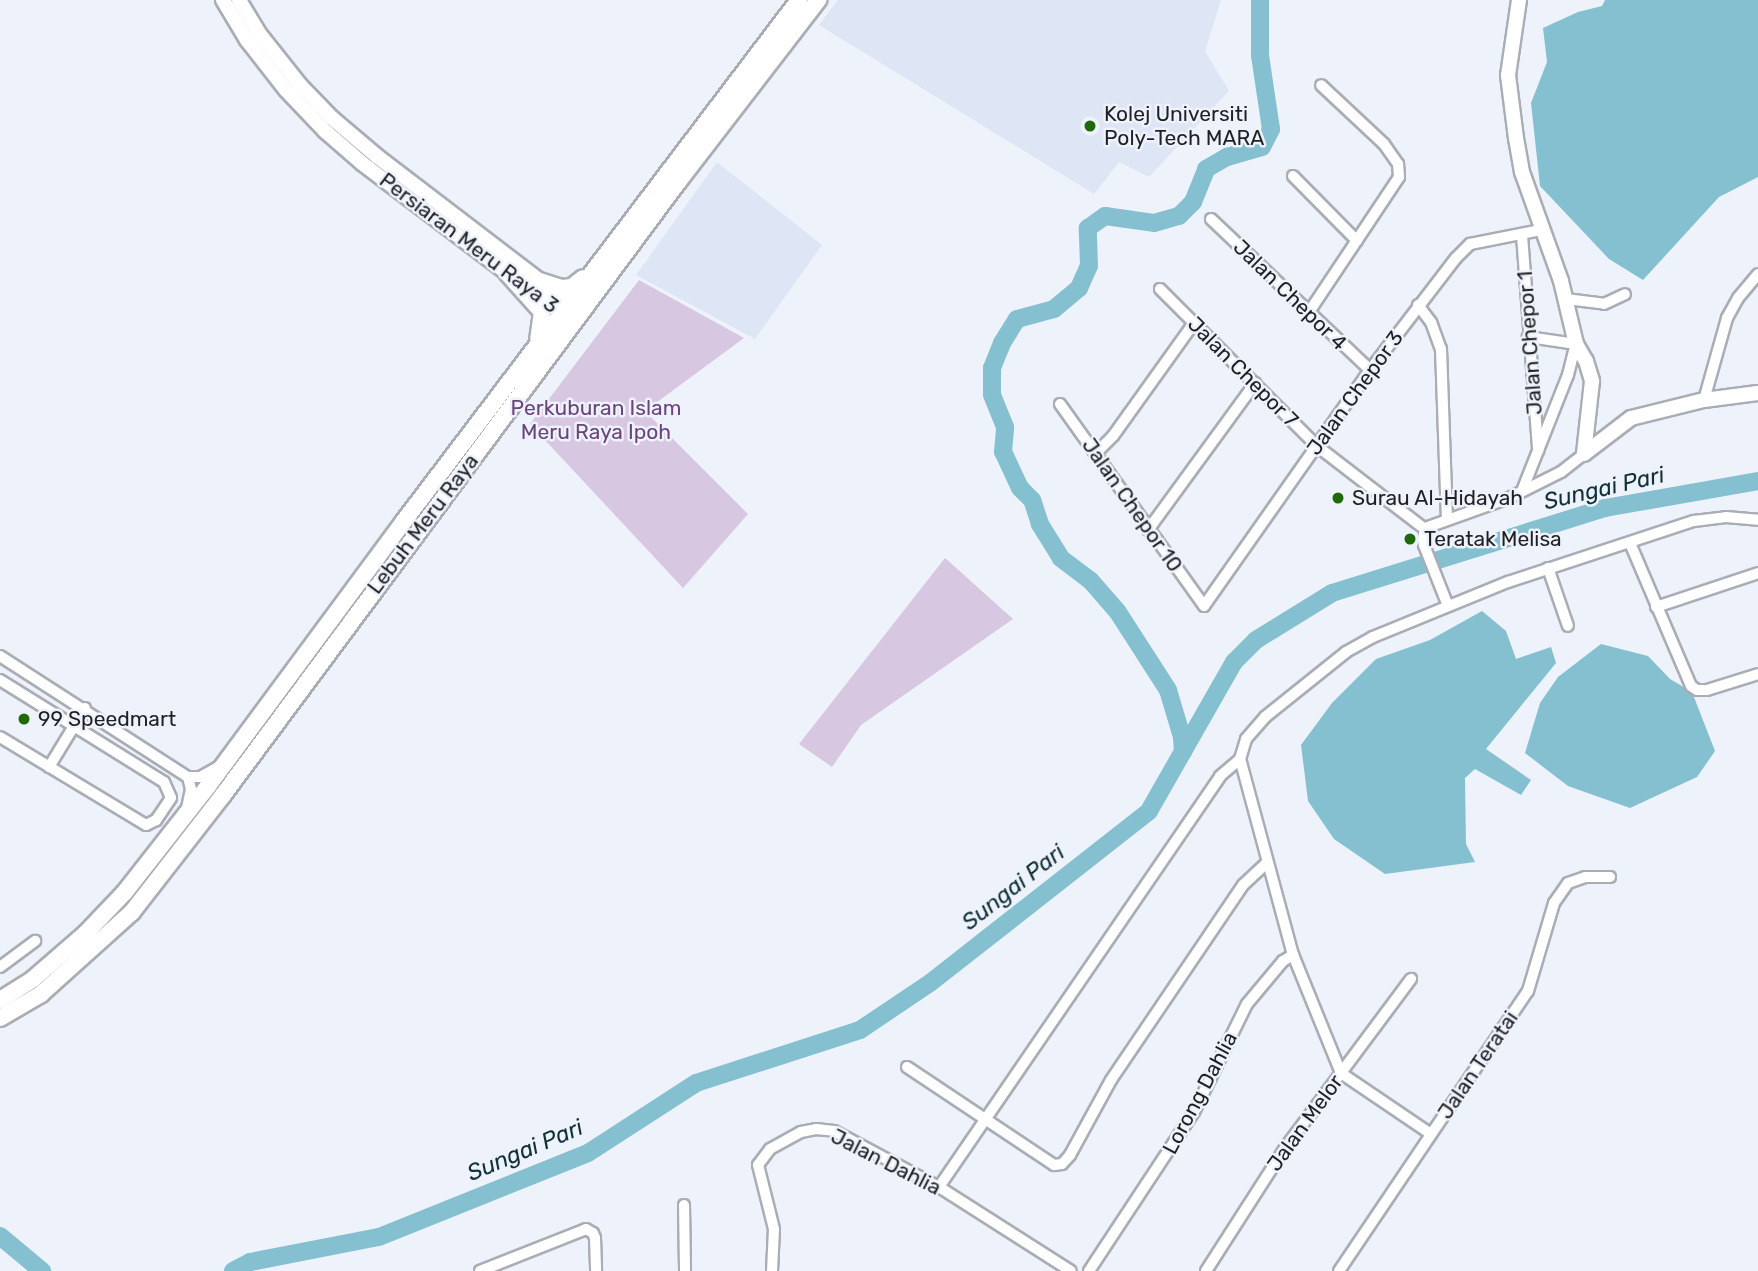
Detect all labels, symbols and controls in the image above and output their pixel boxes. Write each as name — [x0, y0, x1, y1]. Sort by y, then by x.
place label: Kolej Universiti Poly-Tech MARA — [1104, 101, 1264, 151]
marker: Kolej Universiti Poly-Tech MARA — [1082, 118, 1098, 134]
street label: Persiaran Meru Raya 3 — [375, 167, 563, 319]
street label: Jalan Chepor 4 — [1228, 234, 1352, 356]
street label: Jalan Chepor 1 — [1512, 270, 1548, 416]
street label: Jalan Chepor 7 — [1182, 311, 1304, 433]
street label: Jalan Chepor 3 — [1301, 326, 1409, 460]
park label: Perkuburan Islam Meru Raya Ipoh — [511, 395, 681, 445]
street label: Jalan Chepor 10 — [1076, 433, 1188, 577]
street label: Lebuh Meru Raya — [362, 449, 484, 599]
water label: Sungai Pari — [1541, 461, 1667, 515]
place label: Surau Al-Hidayah — [1352, 485, 1524, 511]
marker: Surau Al-Hidayah — [1330, 490, 1346, 506]
place label: Teratak Melisa — [1424, 526, 1562, 552]
marker: Teratak Melisa — [1402, 531, 1418, 547]
place label: 99 Speedmart — [38, 706, 176, 732]
marker: 99 Speedmart — [16, 711, 32, 727]
water label: Sungai Pari — [956, 838, 1070, 936]
street label: Jalan Teratai — [1432, 1006, 1524, 1124]
street label: Lorong Dahlia — [1157, 1028, 1243, 1158]
street label: Jalan Melor — [1262, 1070, 1348, 1176]
water label: Sungai Pari — [463, 1113, 587, 1187]
street label: Jalan Dahlia — [827, 1124, 945, 1200]

